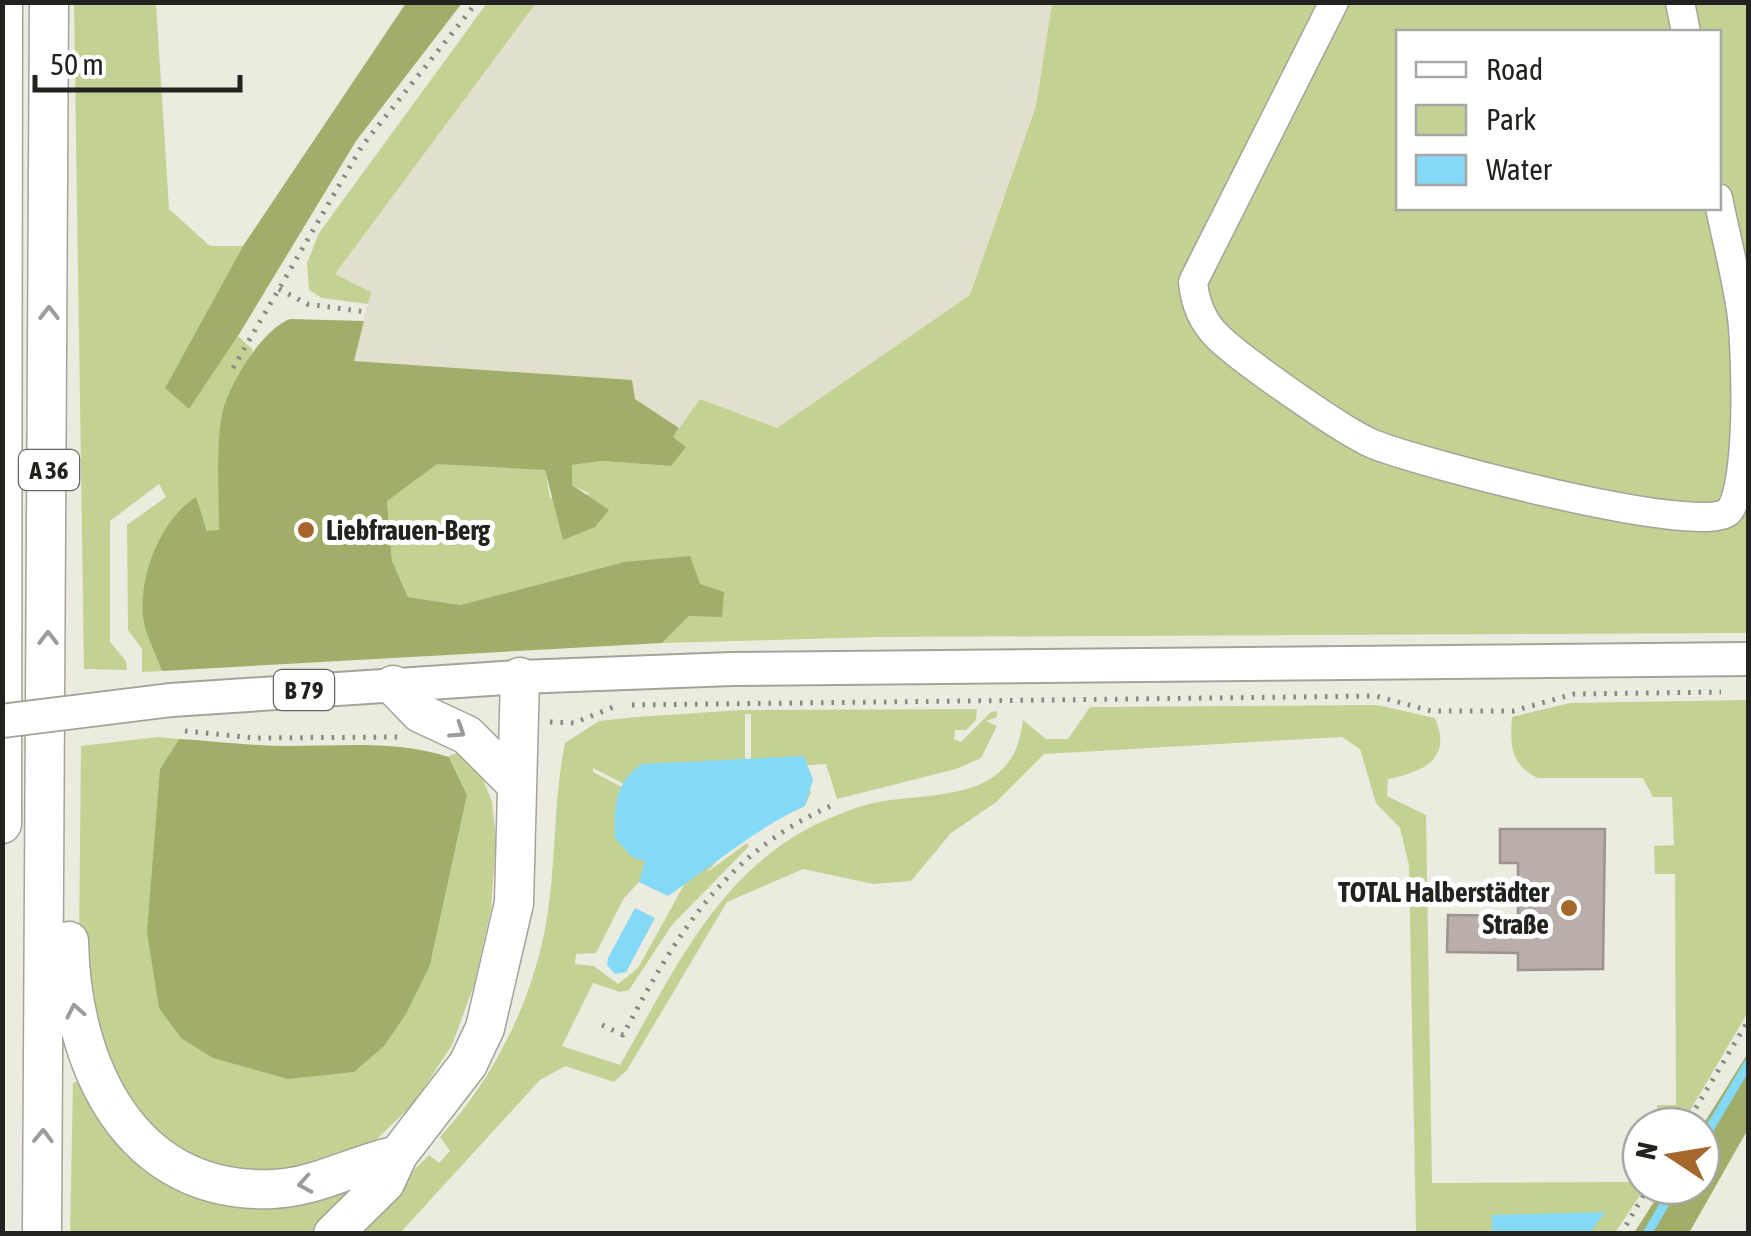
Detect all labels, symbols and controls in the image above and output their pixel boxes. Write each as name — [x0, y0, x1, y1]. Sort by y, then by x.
scale bar — [35, 30, 240, 92]
legend — [1396, 30, 1721, 210]
text: 50 m — [50, 47, 104, 81]
text: Road — [1486, 52, 1543, 86]
text: Park — [1486, 102, 1536, 136]
text: Water — [1486, 152, 1553, 186]
one-way arrow — [38, 304, 60, 320]
road number: A 36 — [19, 450, 79, 490]
place label: Liebfrauen-Berg — [326, 514, 491, 546]
marker: Liebfrauen-Berg — [295, 519, 317, 541]
one-way arrow — [37, 629, 59, 644]
road number: B 79 — [274, 670, 334, 710]
one-way arrow — [447, 718, 465, 737]
place label: TOTAL Halberstädter Straße — [1338, 876, 1550, 940]
marker: TOTAL Halberstädter Straße — [1558, 897, 1580, 919]
one-way arrow — [65, 1003, 86, 1019]
north arrow — [1621, 1106, 1721, 1206]
one-way arrow — [33, 1128, 54, 1144]
text: N — [1629, 1139, 1664, 1162]
one-way arrow — [297, 1173, 314, 1194]

